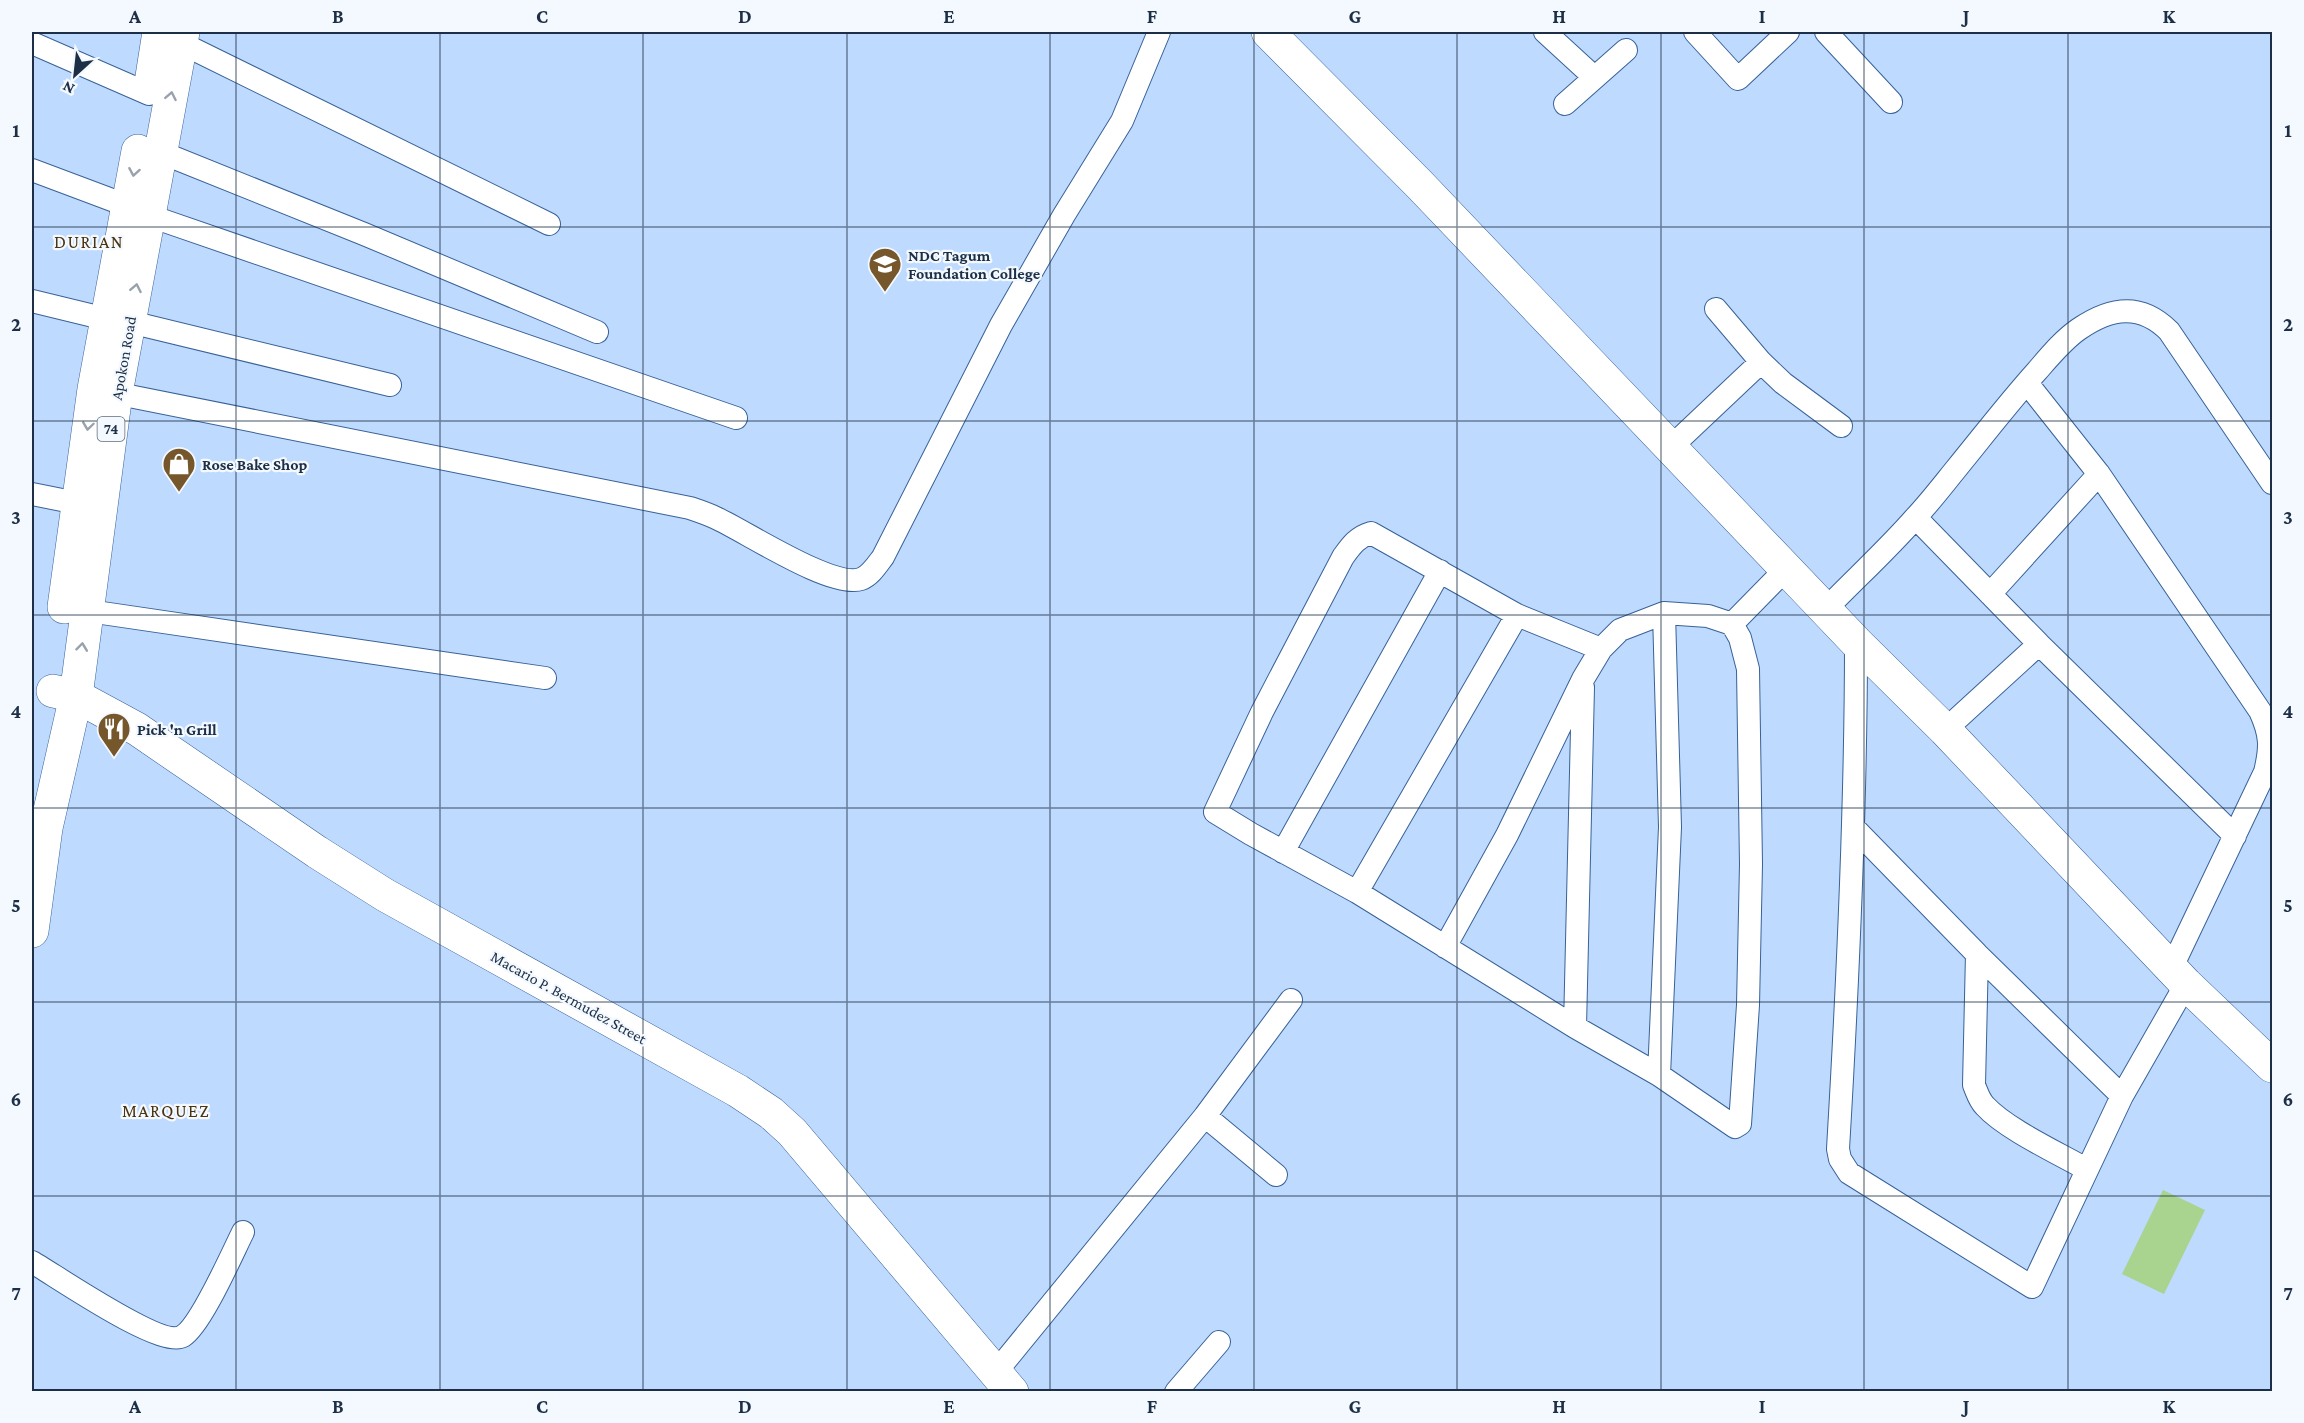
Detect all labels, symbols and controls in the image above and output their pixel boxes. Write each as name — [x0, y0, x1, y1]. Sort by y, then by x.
text: A — [128, 5, 142, 27]
text: B — [332, 5, 344, 27]
text: C — [536, 5, 548, 27]
text: D — [738, 5, 752, 27]
text: E — [943, 5, 955, 27]
text: F — [1147, 5, 1158, 27]
text: G — [1349, 5, 1362, 27]
text: H — [1552, 5, 1566, 27]
text: I — [1759, 5, 1766, 27]
text: J — [1961, 5, 1970, 27]
text: K — [2163, 5, 2177, 27]
north arrow — [45, 45, 105, 105]
text: N — [60, 78, 77, 98]
one-way arrow — [164, 92, 177, 102]
text: 1 — [12, 119, 20, 141]
text: 1 — [2284, 119, 2292, 141]
one-way arrow — [128, 166, 141, 176]
district label: DURIAN — [54, 232, 124, 252]
school or university icon: NDC Tagum Foundation College — [867, 246, 903, 293]
place label: NDC Tagum Foundation College — [908, 247, 1041, 282]
one-way arrow — [129, 284, 142, 294]
text: 2 — [11, 313, 21, 335]
text: 2 — [2283, 313, 2293, 335]
street label: Apokon Road — [108, 314, 140, 402]
road number: 74 — [98, 417, 124, 441]
one-way arrow — [83, 421, 95, 430]
shop icon: Rose Bake Shop — [161, 446, 197, 493]
place label: Rose Bake Shop — [202, 456, 308, 473]
text: 3 — [11, 506, 21, 528]
text: 3 — [2283, 506, 2293, 528]
one-way arrow — [75, 643, 87, 652]
text: 4 — [11, 700, 22, 722]
text: 4 — [2283, 700, 2294, 722]
restaurant icon: Pick 'n Grill — [96, 711, 132, 758]
place label: Pick 'n Grill — [137, 721, 217, 738]
text: 5 — [11, 894, 21, 916]
text: 5 — [2283, 894, 2293, 916]
street label: Macario P. Bermudez Street — [488, 948, 650, 1048]
text: 6 — [11, 1088, 21, 1110]
text: 6 — [2283, 1088, 2293, 1110]
district label: MARQUEZ — [122, 1101, 210, 1121]
text: 7 — [11, 1282, 21, 1304]
text: 7 — [2283, 1282, 2293, 1304]
text: A — [128, 1395, 142, 1417]
text: B — [332, 1395, 344, 1417]
text: C — [536, 1395, 548, 1417]
text: D — [738, 1395, 752, 1417]
text: E — [943, 1395, 955, 1417]
text: F — [1147, 1395, 1158, 1417]
text: G — [1349, 1395, 1362, 1417]
text: H — [1552, 1395, 1566, 1417]
text: I — [1759, 1395, 1766, 1417]
text: J — [1961, 1395, 1970, 1417]
text: K — [2163, 1395, 2177, 1417]

